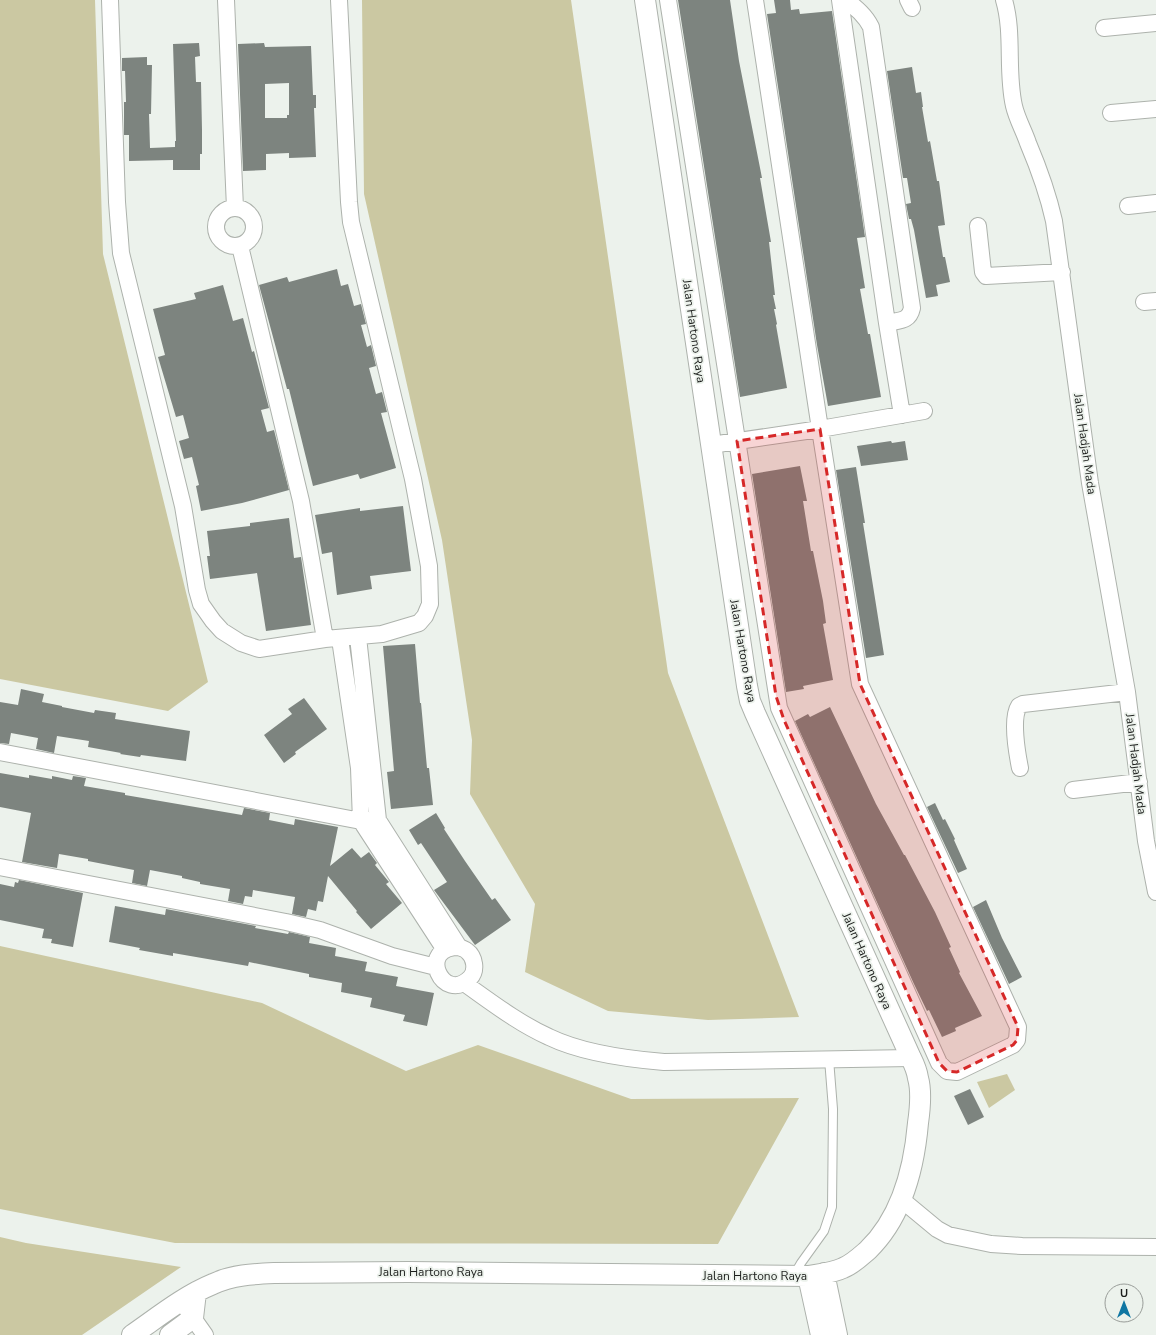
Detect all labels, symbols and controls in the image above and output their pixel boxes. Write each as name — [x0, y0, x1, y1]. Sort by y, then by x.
street label: Jalan Hartono Raya — [679, 277, 709, 384]
street label: Jalan Hadjah Mada — [1070, 392, 1100, 495]
street label: Jalan Hartono Raya — [726, 597, 760, 704]
street label: Jalan Hadjah Mada — [1122, 712, 1150, 815]
street label: Jalan Hartono Raya — [838, 909, 896, 1012]
street label: Jalan Hartono Raya — [378, 1264, 483, 1280]
street label: Jalan Hartono Raya — [702, 1268, 807, 1284]
north arrow — [1104, 1283, 1144, 1323]
text: U — [1120, 1286, 1128, 1301]

